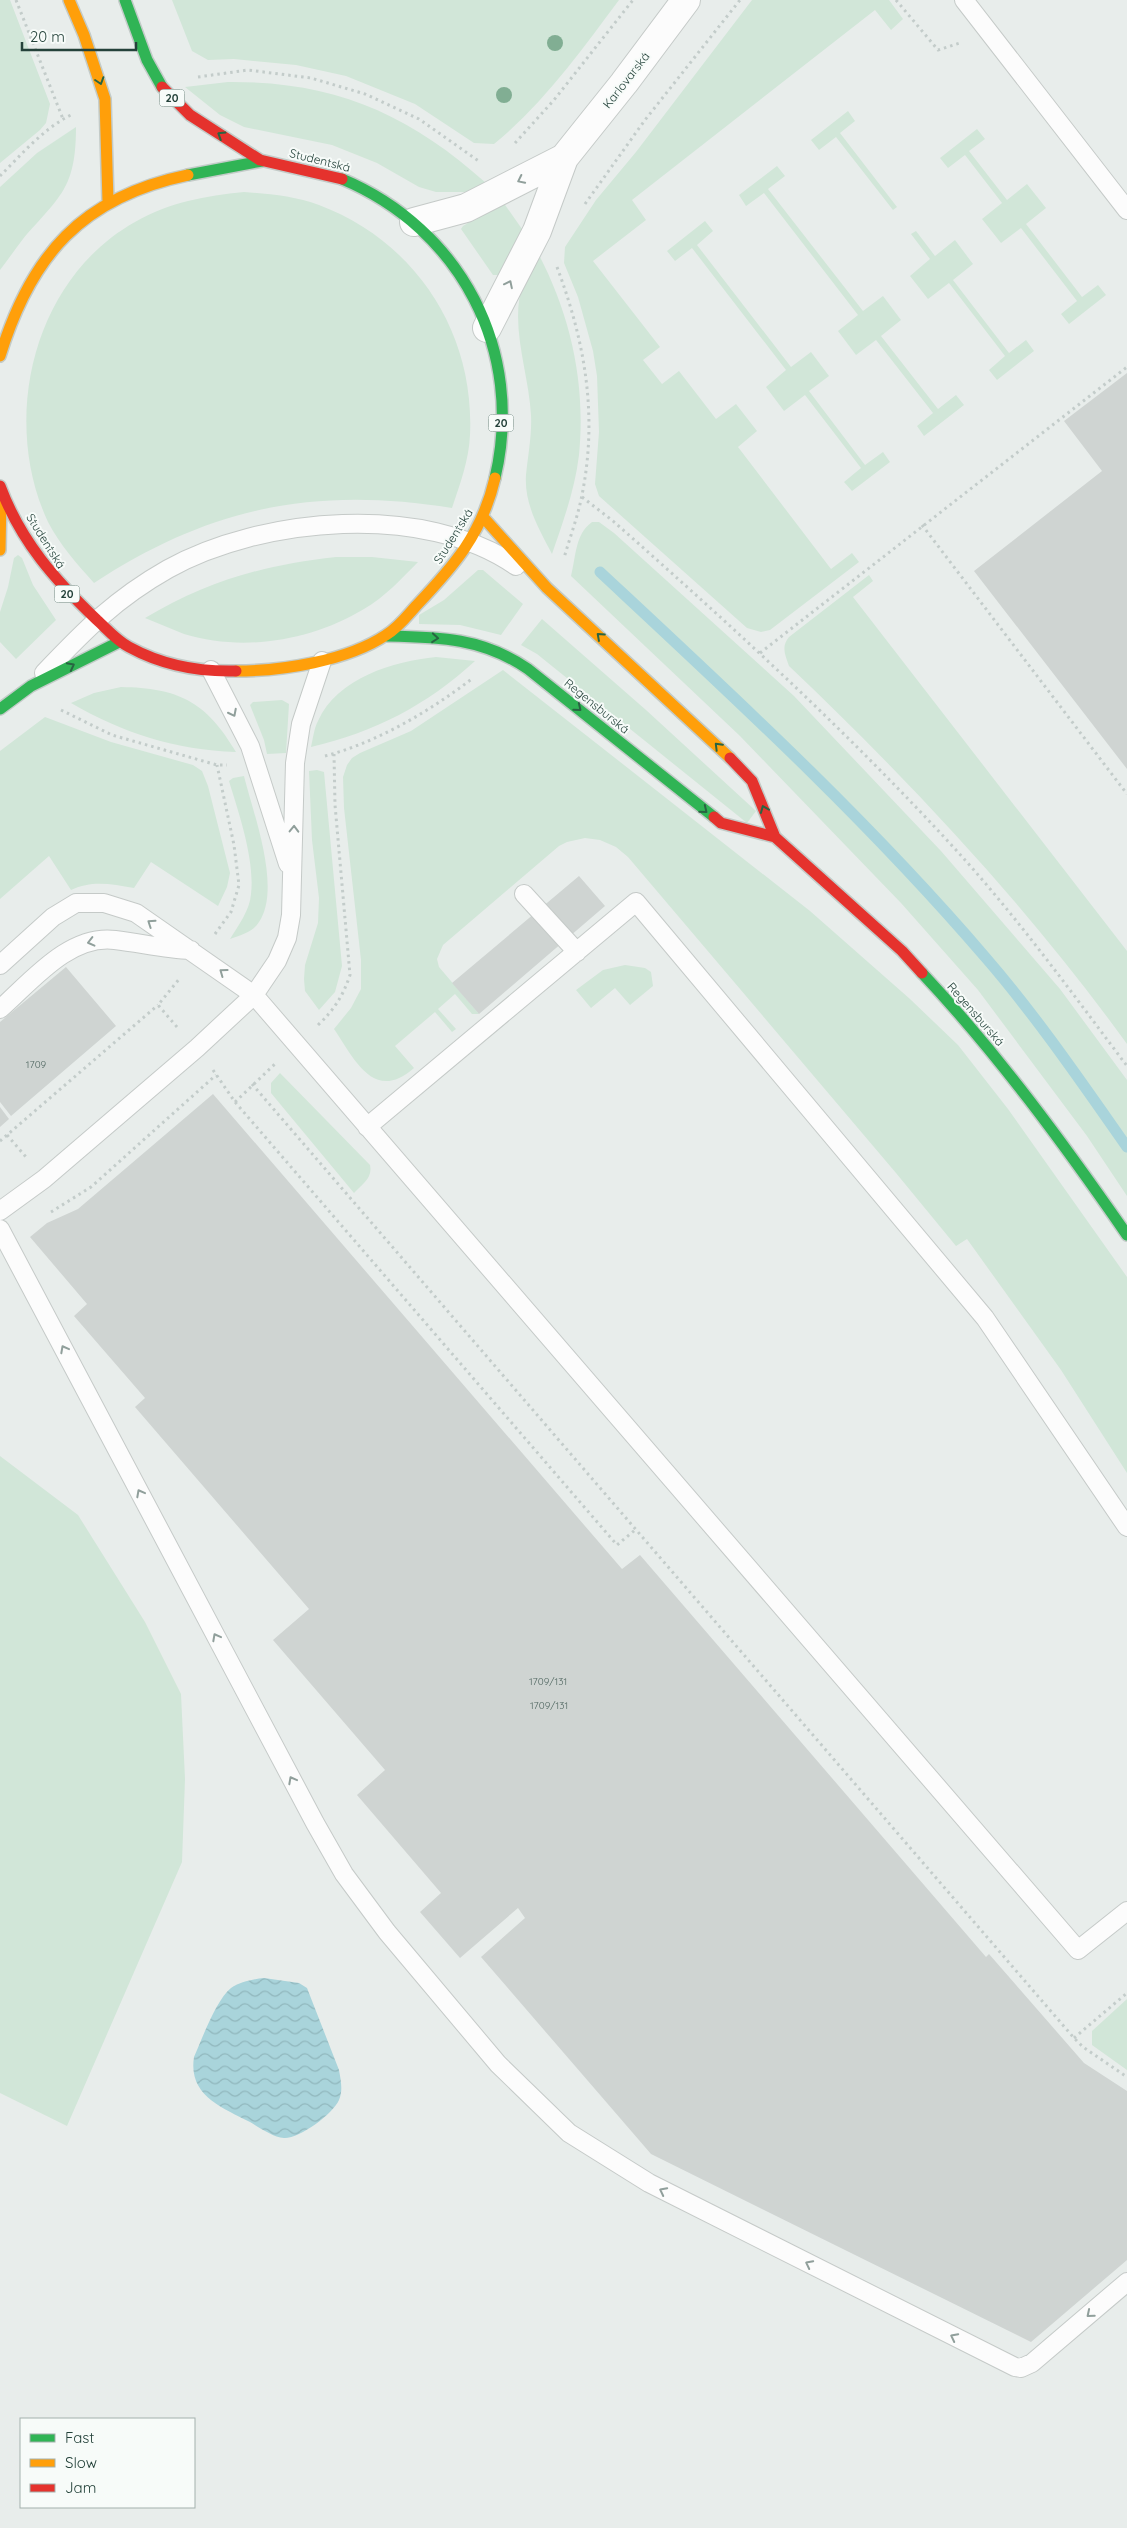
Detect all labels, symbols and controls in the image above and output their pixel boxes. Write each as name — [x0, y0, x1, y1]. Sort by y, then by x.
scale bar — [22, 20, 136, 52]
text: 20 m — [30, 27, 65, 46]
street label: Karlovarská — [599, 49, 653, 111]
one-way arrow — [94, 77, 104, 85]
road number: 20 — [160, 90, 184, 106]
one-way arrow — [217, 132, 226, 142]
street label: Studentská — [288, 145, 352, 175]
one-way arrow — [517, 173, 526, 183]
one-way arrow — [502, 280, 513, 289]
road number: 20 — [488, 414, 514, 432]
street label: Studentská — [430, 506, 476, 566]
street label: Studentská — [23, 511, 69, 571]
road number: 20 — [54, 586, 80, 602]
one-way arrow — [596, 632, 605, 641]
one-way arrow — [432, 633, 440, 644]
one-way arrow — [66, 662, 75, 672]
street label: Regensburská — [561, 675, 633, 737]
one-way arrow — [572, 703, 581, 712]
one-way arrow — [227, 708, 237, 717]
one-way arrow — [715, 743, 724, 752]
one-way arrow — [699, 804, 708, 813]
one-way arrow — [759, 805, 770, 814]
one-way arrow — [289, 825, 299, 832]
one-way arrow — [147, 920, 157, 929]
one-way arrow — [87, 936, 96, 947]
one-way arrow — [220, 970, 229, 978]
street label: Regensburská — [944, 979, 1008, 1049]
house number: 1709 — [26, 1058, 47, 1071]
one-way arrow — [60, 1346, 70, 1355]
one-way arrow — [136, 1489, 146, 1498]
one-way arrow — [212, 1633, 222, 1642]
house number: 1709/131 — [529, 1675, 567, 1688]
house number: 1709/131 — [530, 1699, 568, 1712]
one-way arrow — [288, 1777, 298, 1786]
one-way arrow — [660, 2187, 669, 2197]
one-way arrow — [805, 2260, 814, 2270]
one-way arrow — [1087, 2308, 1096, 2317]
one-way arrow — [950, 2333, 959, 2343]
legend — [20, 2418, 195, 2508]
text: Fast — [65, 2428, 94, 2447]
text: Slow — [65, 2453, 97, 2472]
text: Jam — [65, 2478, 96, 2497]

